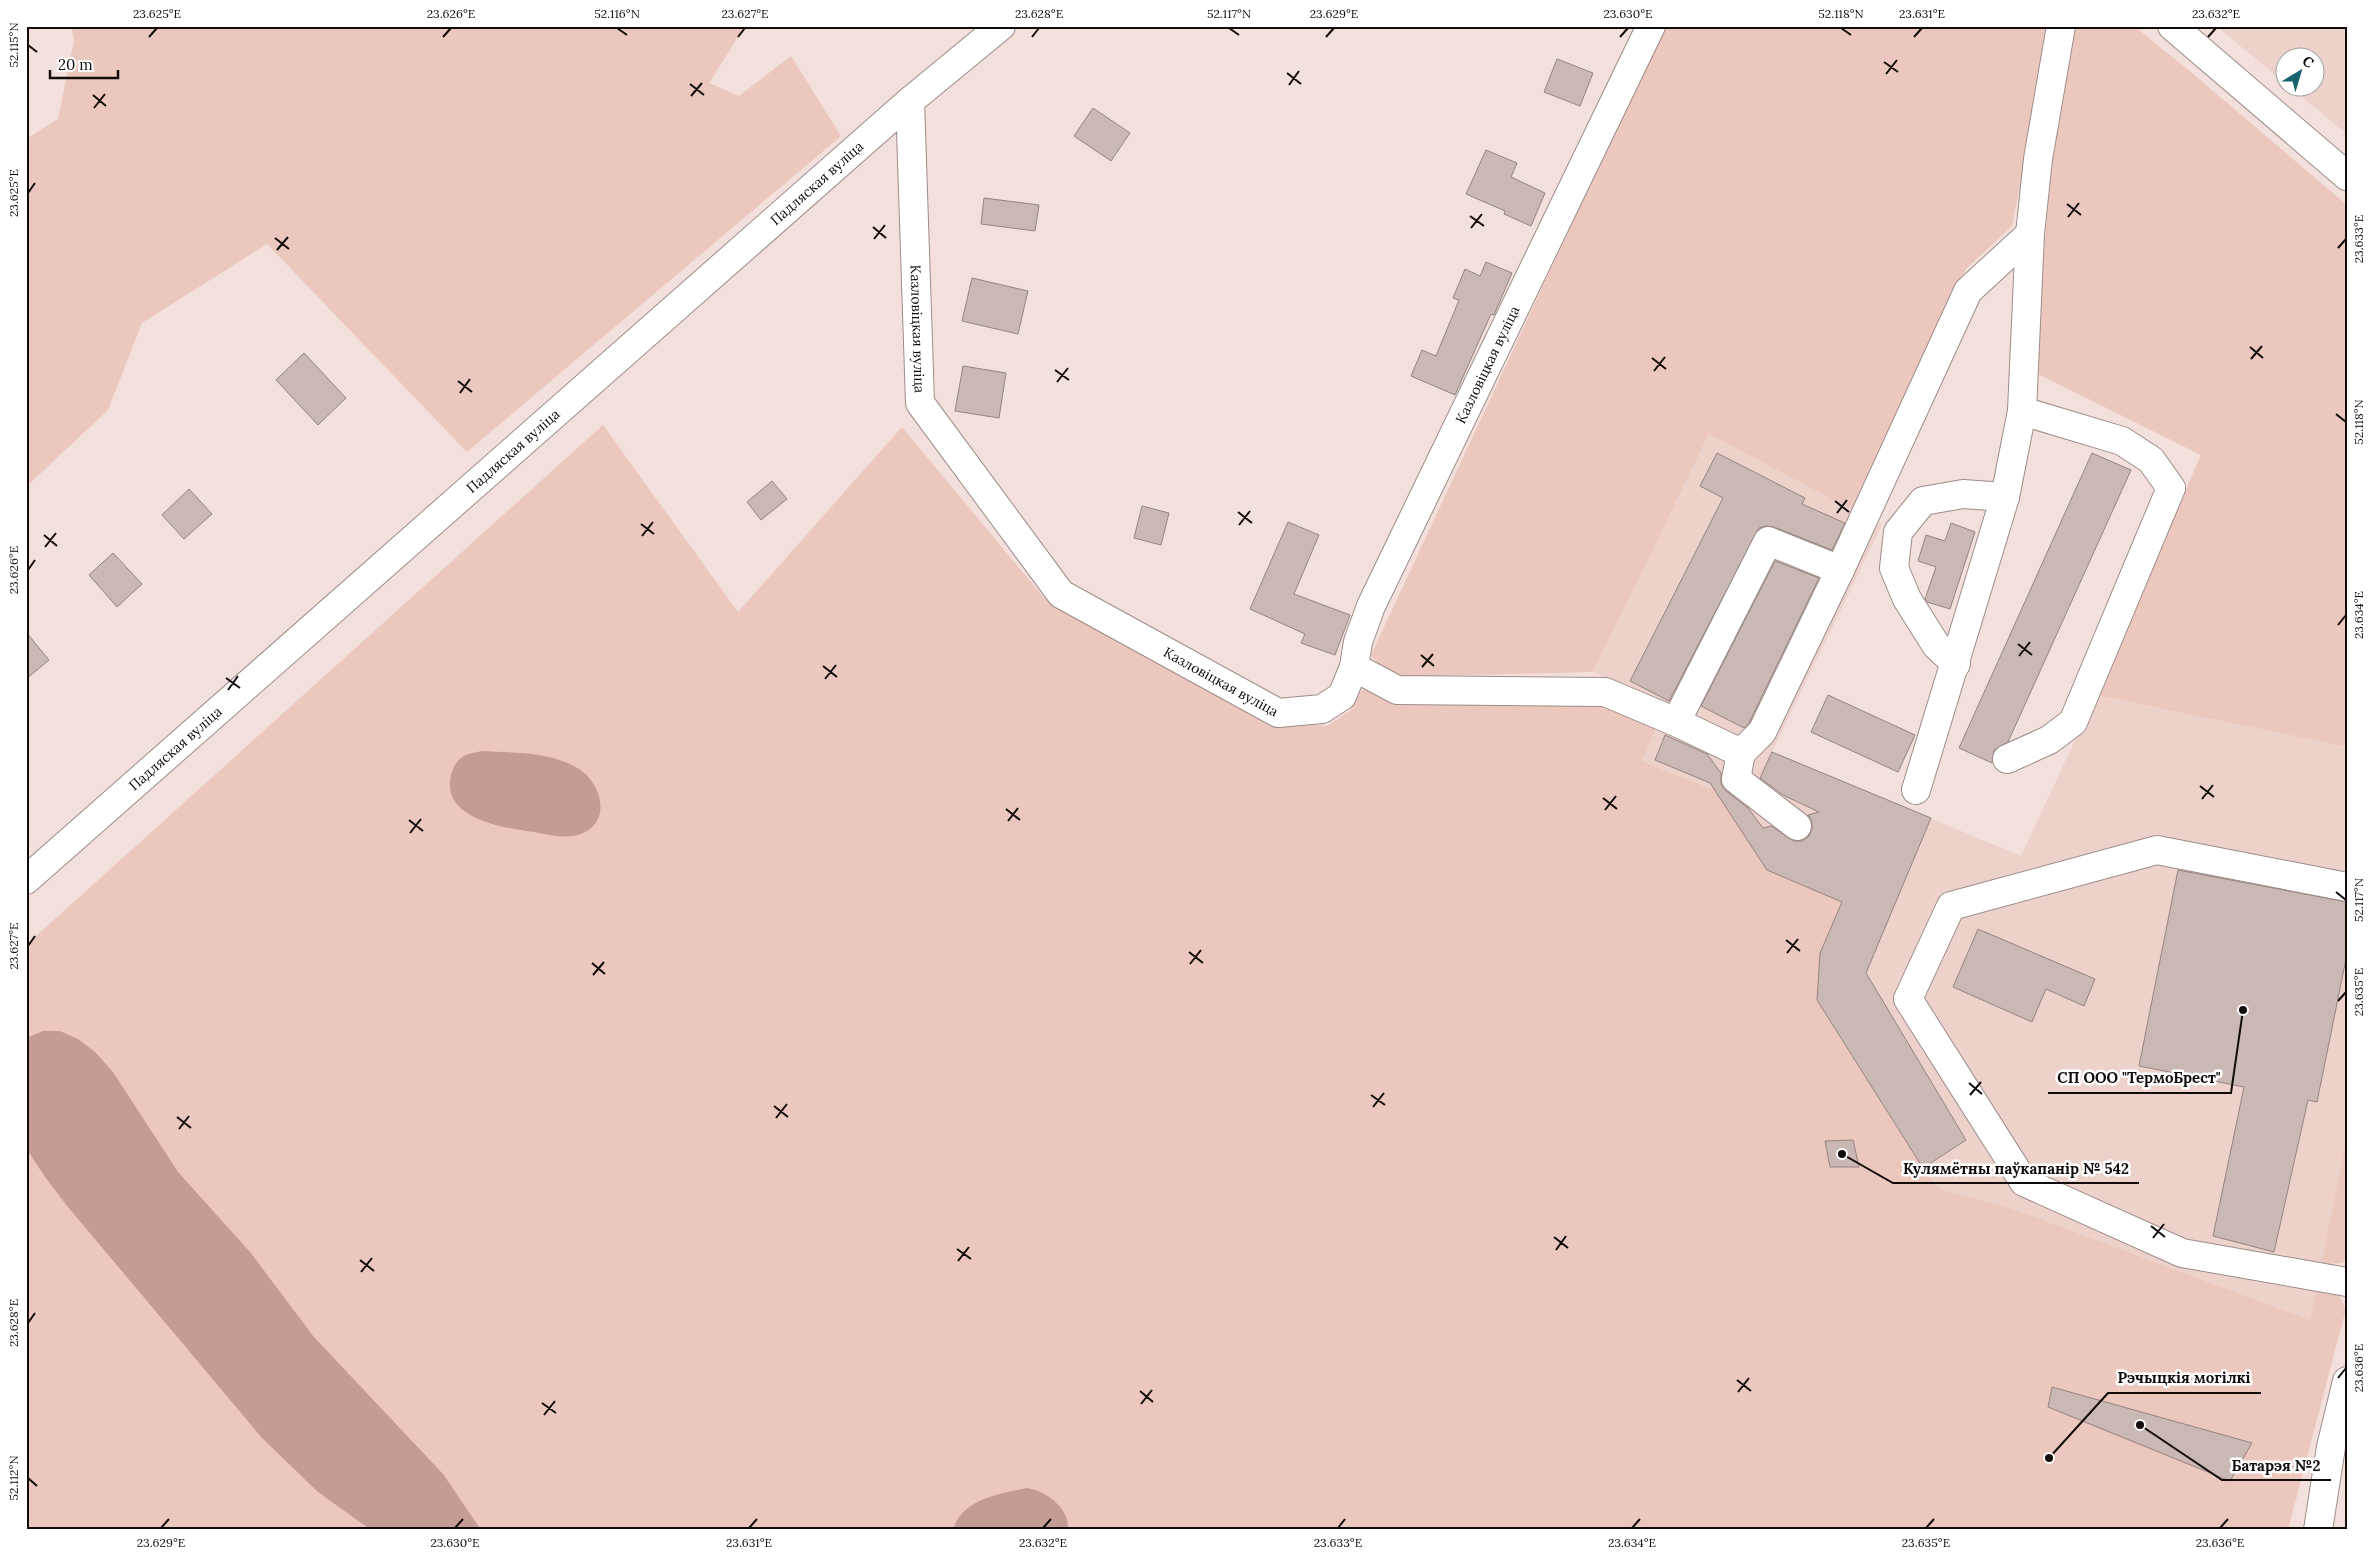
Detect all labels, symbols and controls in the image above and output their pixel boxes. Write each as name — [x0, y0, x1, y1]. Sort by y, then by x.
text: 23.625°E — [133, 6, 181, 21]
text: 23.626°E — [427, 6, 475, 21]
text: 52.116°N — [594, 6, 640, 21]
text: 23.627°E — [721, 6, 769, 21]
text: 23.628°E — [1015, 6, 1063, 21]
text: 52.117°N — [1207, 6, 1251, 21]
text: 23.629°E — [1310, 6, 1358, 21]
text: 23.630°E — [1603, 6, 1653, 21]
text: 52.118°N — [1818, 6, 1864, 21]
text: 23.631°E — [1899, 6, 1945, 21]
text: 23.632°E — [2192, 6, 2240, 21]
text: 52.115°N — [6, 22, 21, 68]
scale bar — [50, 48, 118, 80]
north arrow — [2276, 48, 2326, 98]
text: С — [2299, 52, 2318, 72]
text: 20 m — [58, 55, 93, 74]
street label: Падляская вуліца — [766, 137, 867, 229]
text: 23.625°E — [6, 169, 21, 217]
text: 23.633°E — [2351, 215, 2366, 263]
street label: Казловіцкая вуліца — [906, 264, 929, 393]
street label: Казловіцкая вуліца — [1451, 303, 1523, 426]
text: 52.118°N — [2351, 399, 2366, 445]
street label: Падляская вуліца — [463, 405, 563, 497]
text: 23.626°E — [6, 546, 21, 594]
text: 23.634°E — [2351, 591, 2366, 639]
street label: Казловіцкая вуліца — [1160, 643, 1282, 720]
street label: Падляская вуліца — [125, 703, 226, 794]
text: 52.117°N — [2351, 878, 2366, 922]
text: 23.627°E — [6, 922, 21, 970]
text: 23.635°E — [2351, 968, 2366, 1016]
callout: СП ООО "ТермоБрест" — [2048, 1063, 2231, 1093]
text: СП ООО "ТермоБрест" — [2057, 1068, 2221, 1087]
callout: Кулямётны паўкапанір № 542 — [1893, 1153, 2139, 1183]
text: Кулямётны паўкапанір № 542 — [1903, 1159, 2129, 1178]
text: 23.628°E — [6, 1299, 21, 1347]
text: 23.636°E — [2351, 1344, 2366, 1392]
callout: Рэчыцкія могілкі — [2108, 1363, 2261, 1393]
text: Рэчыцкія могілкі — [2117, 1368, 2251, 1387]
callout: Батарэя №2 — [2222, 1450, 2331, 1480]
text: 52.112°N — [6, 1455, 21, 1501]
text: Батарэя №2 — [2232, 1456, 2320, 1475]
text: 23.629°E — [137, 1535, 185, 1550]
text: 23.630°E — [430, 1535, 480, 1550]
text: 23.631°E — [726, 1535, 772, 1550]
text: 23.632°E — [1019, 1535, 1067, 1550]
text: 23.633°E — [1314, 1535, 1362, 1550]
text: 23.634°E — [1608, 1535, 1656, 1550]
text: 23.635°E — [1902, 1535, 1950, 1550]
text: 23.636°E — [2196, 1535, 2244, 1550]

